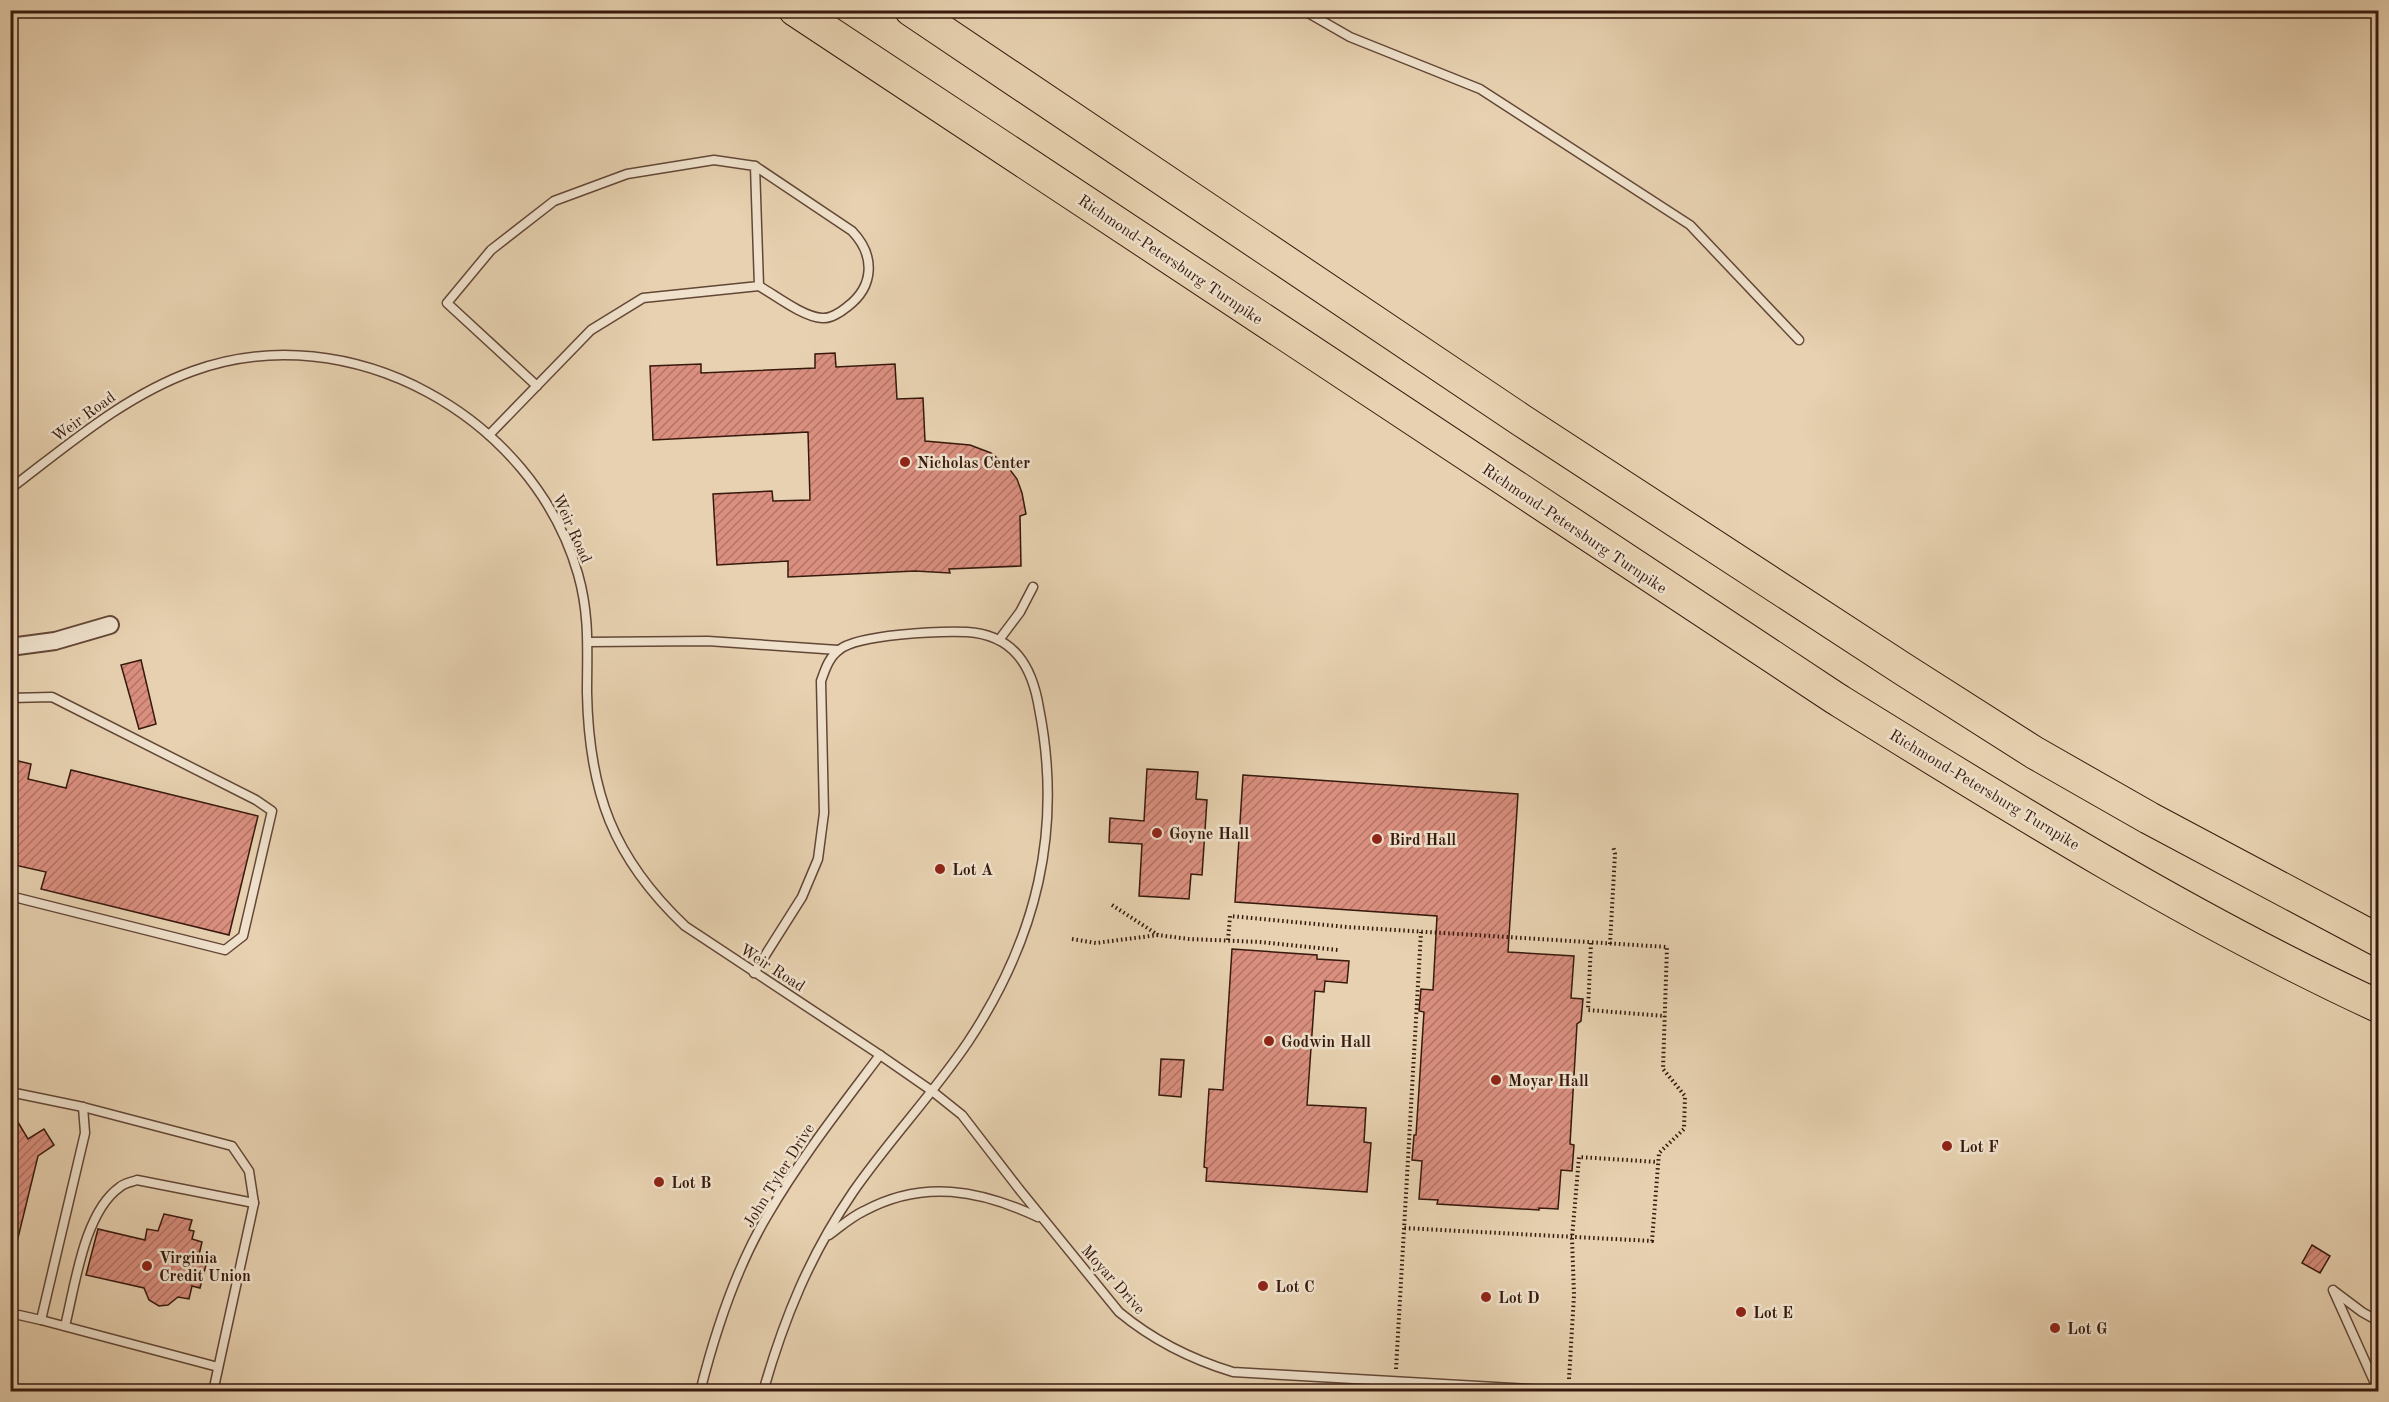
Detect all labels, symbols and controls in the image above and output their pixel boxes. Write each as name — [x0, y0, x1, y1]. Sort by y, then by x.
street label: Richmond-Petersburg Turnpike — [1075, 193, 1265, 328]
street label: Weir Road — [50, 389, 119, 446]
marker: Nicholas Center — [898, 455, 912, 469]
place label: Nicholas Center — [917, 456, 1030, 472]
street label: Richmond-Petersburg Turnpike — [1479, 462, 1669, 597]
street label: Weir Road — [549, 492, 594, 566]
street label: Richmond-Petersburg Turnpike — [1886, 728, 2082, 854]
marker: Goyne Hall — [1150, 826, 1164, 840]
place label: Goyne Hall — [1169, 827, 1249, 843]
marker: Bird Hall — [1370, 832, 1384, 846]
place label: Bird Hall — [1389, 833, 1456, 849]
marker: Lot A — [933, 862, 947, 876]
place label: Lot A — [952, 863, 993, 879]
street label: Weir Road — [737, 942, 807, 996]
marker: Godwin Hall — [1262, 1034, 1276, 1048]
place label: Godwin Hall — [1281, 1035, 1371, 1051]
marker: Moyar Hall — [1489, 1073, 1503, 1087]
place label: Moyar Hall — [1508, 1074, 1589, 1090]
street label: John Tyler Drive — [741, 1121, 818, 1231]
marker: Lot F — [1940, 1139, 1954, 1153]
place label: Lot F — [1959, 1140, 1999, 1156]
marker: Lot B — [652, 1175, 666, 1189]
place label: Lot B — [671, 1176, 711, 1192]
street label: Moyar Drive — [1078, 1243, 1147, 1318]
place label: Virginia Credit Union — [159, 1251, 251, 1285]
marker: Virginia Credit Union — [140, 1259, 154, 1273]
marker: Lot C — [1256, 1279, 1270, 1293]
place label: Lot C — [1275, 1280, 1315, 1296]
marker: Lot D — [1479, 1290, 1493, 1304]
place label: Lot D — [1498, 1291, 1540, 1307]
marker: Lot E — [1734, 1305, 1748, 1319]
place label: Lot E — [1753, 1306, 1793, 1322]
marker: Lot G — [2048, 1321, 2062, 1335]
place label: Lot G — [2067, 1322, 2108, 1338]

